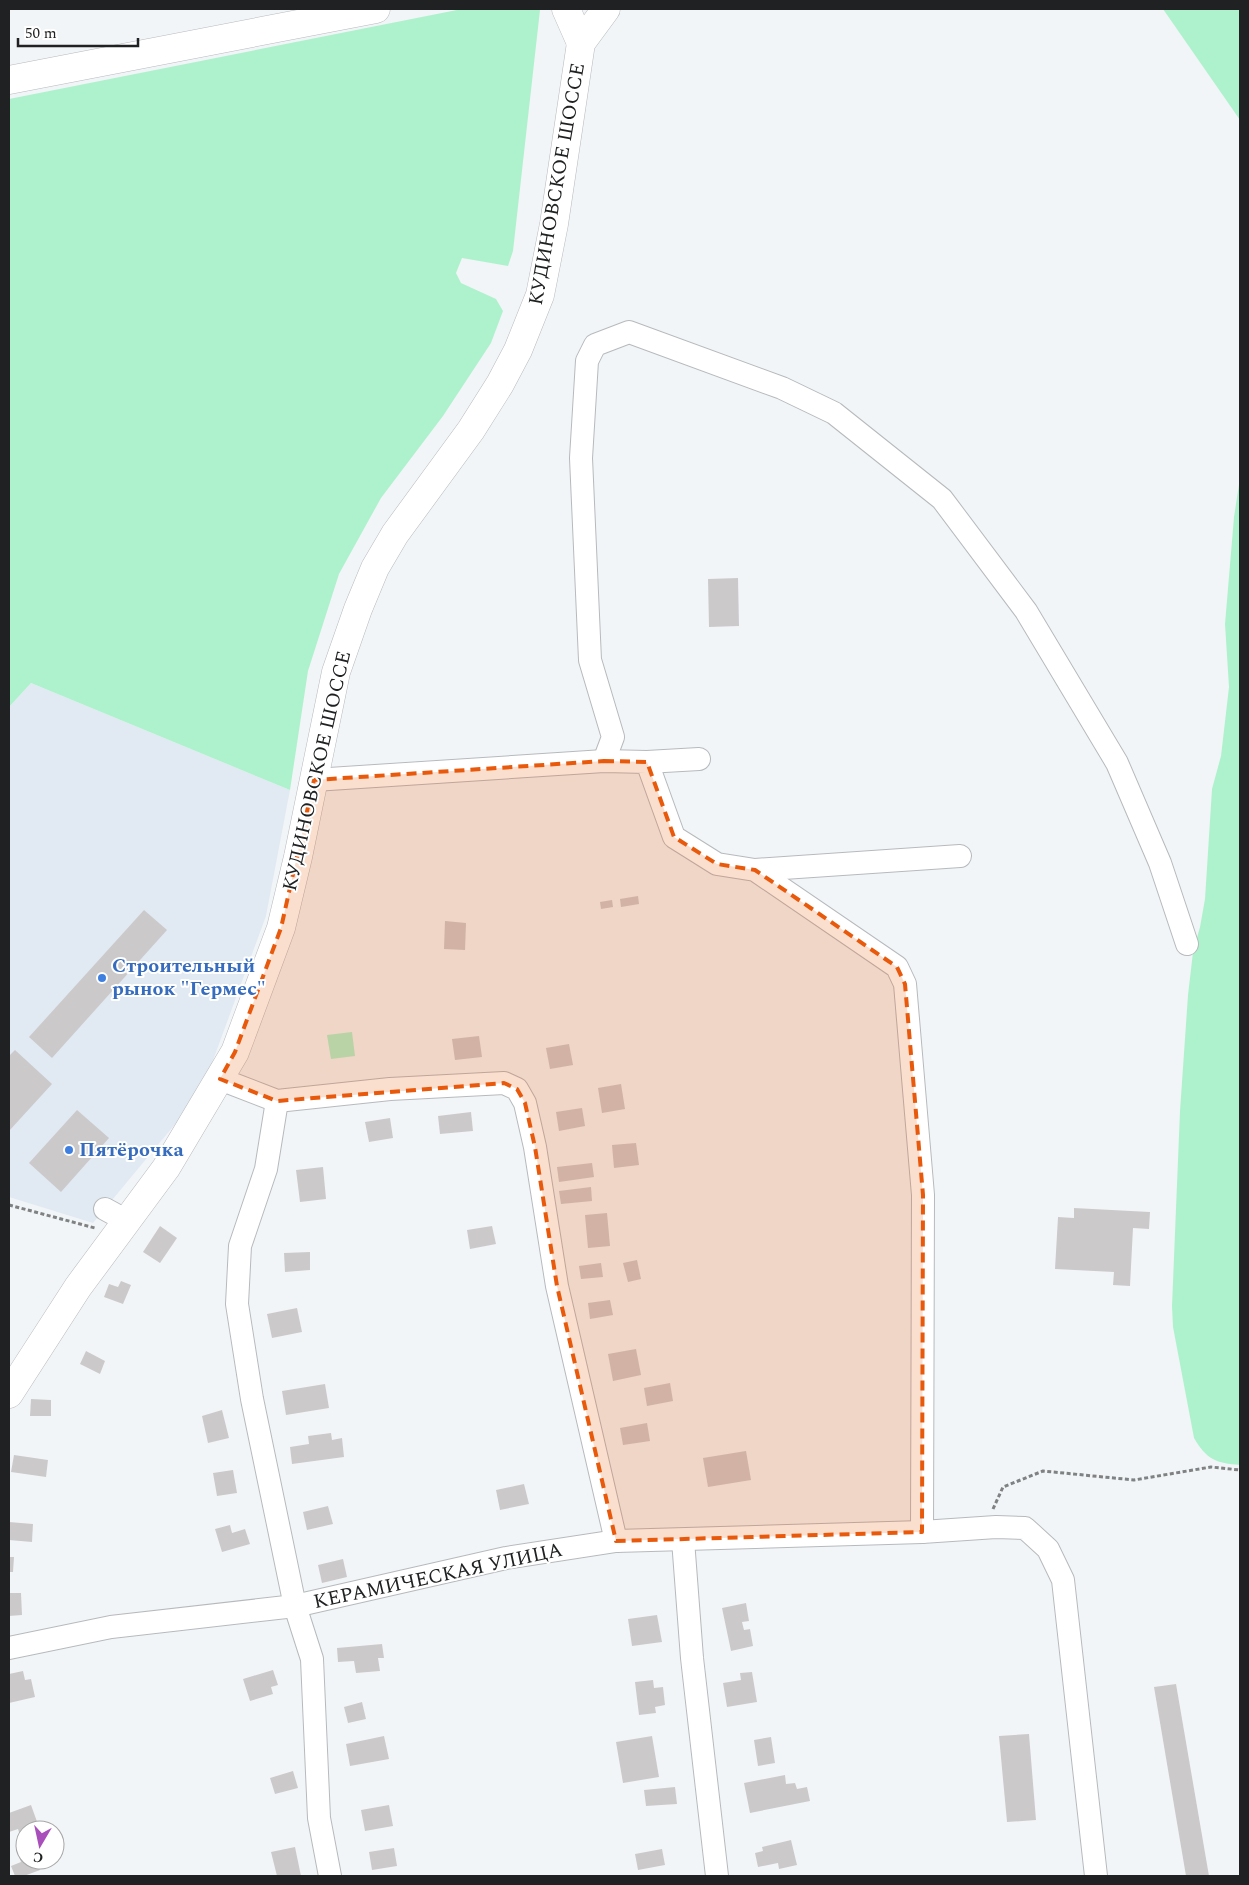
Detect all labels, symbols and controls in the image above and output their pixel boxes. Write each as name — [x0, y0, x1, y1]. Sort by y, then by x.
scale bar — [18, 15, 138, 47]
text: 50 m — [25, 22, 57, 45]
street label: КУДИНОВСКОЕ ШОССЕ — [521, 60, 593, 308]
street label: КУДИНОВСКОЕ ШОССЕ — [275, 648, 359, 894]
place label: Строительный рынок "Гермес" — [112, 951, 266, 1004]
marker: Строительный рынок "Гермес" — [96, 972, 108, 984]
place label: Пятёрочка — [79, 1135, 185, 1165]
marker: Пятёрочка — [63, 1144, 75, 1156]
street label: КЕРАМИЧЕСКАЯ УЛИЦА — [311, 1535, 565, 1617]
north arrow — [15, 1820, 65, 1870]
text: С — [31, 1846, 45, 1868]

